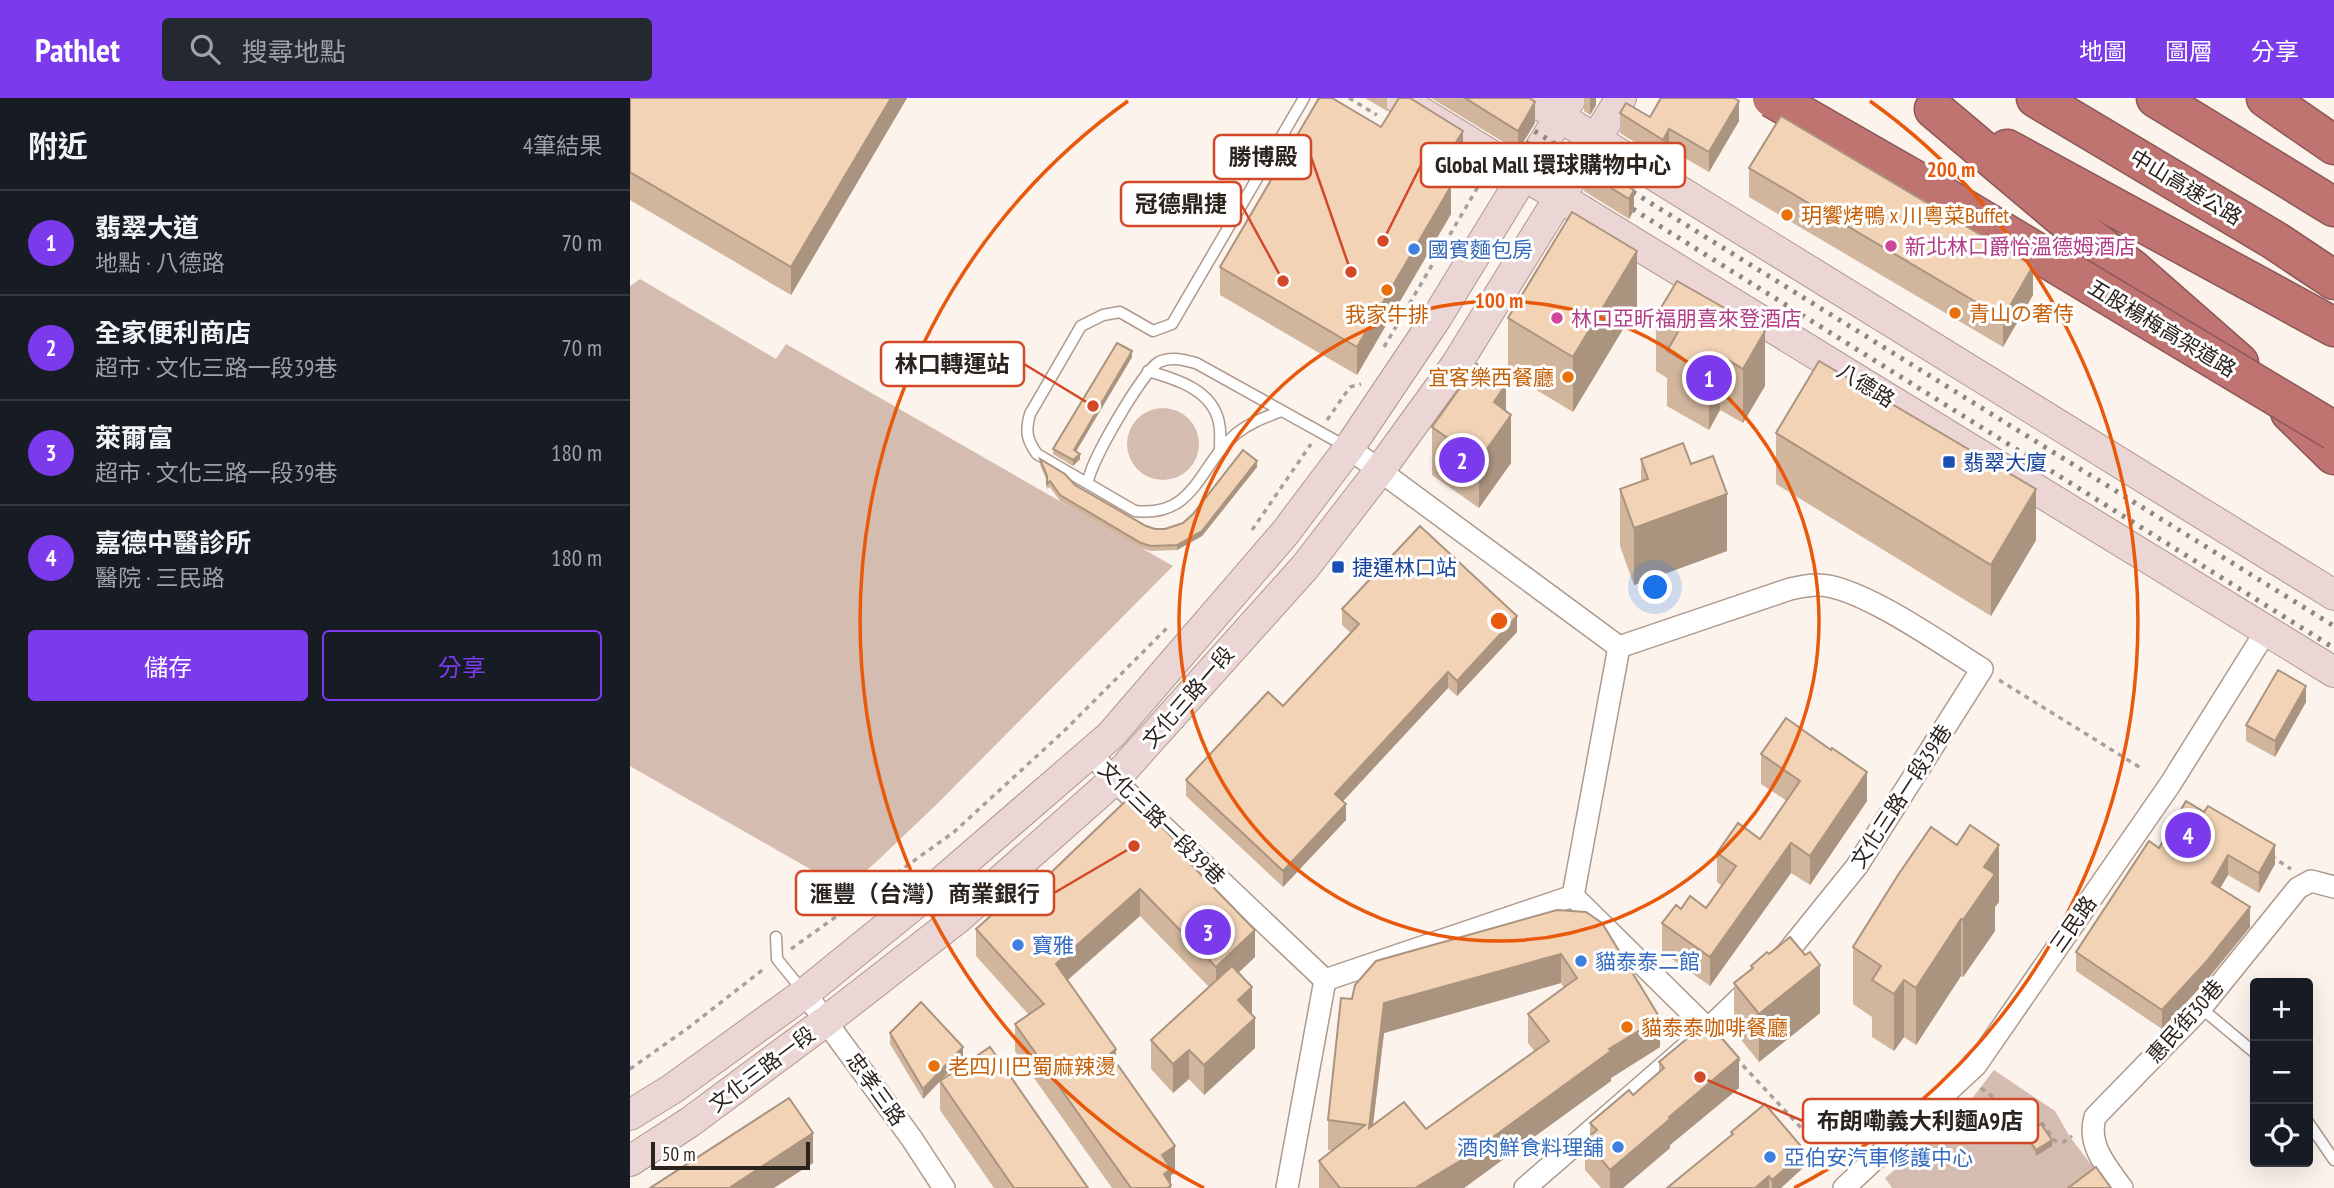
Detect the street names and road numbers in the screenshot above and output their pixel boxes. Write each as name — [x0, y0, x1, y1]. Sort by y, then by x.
street label: 中山高速公路 — [2125, 143, 2247, 231]
street label: 五股楊梅高架道路 — [2083, 273, 2241, 383]
street label: 八德路 — [1832, 357, 1900, 413]
street label: 文化三路一段 — [1136, 641, 1240, 753]
street label: 文化三路一段39巷 — [1844, 719, 1958, 873]
street label: 文化三路一段39巷 — [1093, 756, 1231, 890]
street label: 三民路 — [2044, 890, 2102, 958]
street label: 惠民街30巷 — [2141, 974, 2229, 1068]
street label: 文化三路一段 — [704, 1020, 820, 1118]
street label: 忠孝三路 — [840, 1047, 912, 1131]

